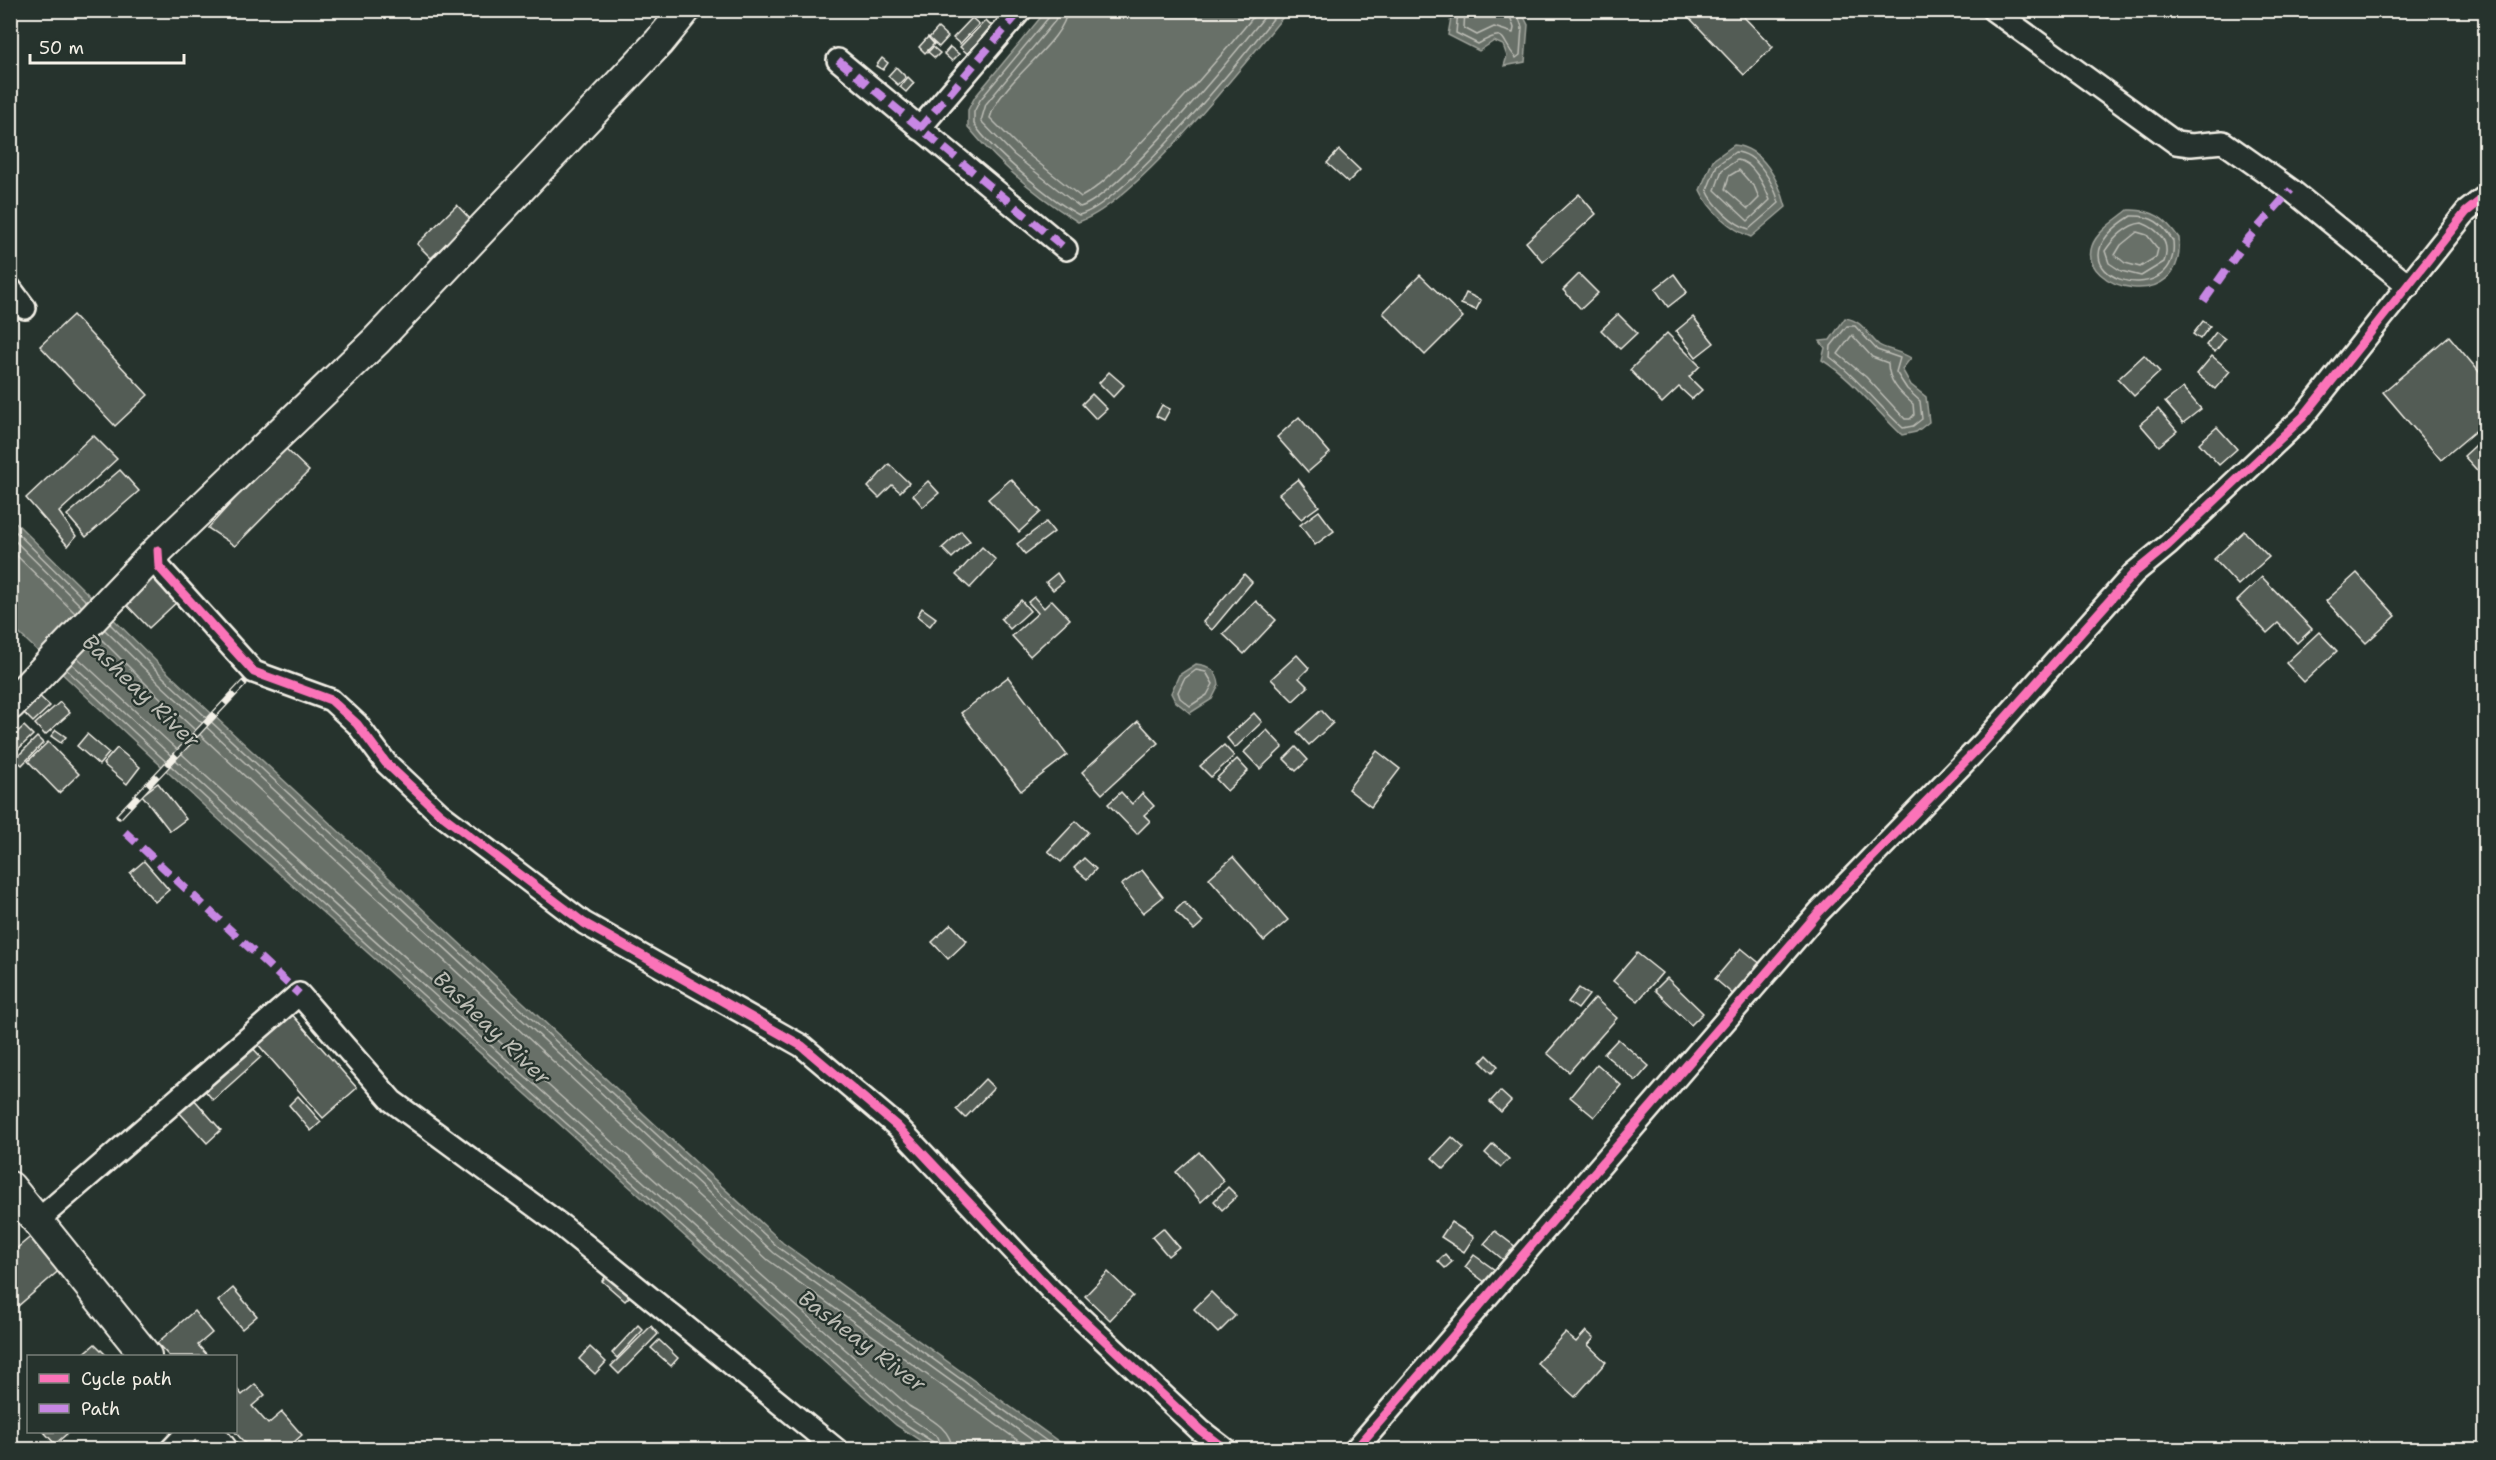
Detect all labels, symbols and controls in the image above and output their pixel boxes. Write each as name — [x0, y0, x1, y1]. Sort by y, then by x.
scale bar — [30, 27, 184, 65]
text: 50 m — [39, 36, 84, 60]
water label: Basheay River — [76, 628, 206, 755]
water label: Basheay River — [427, 965, 557, 1092]
water label: Basheay River — [792, 1283, 932, 1399]
legend — [27, 1355, 237, 1433]
text: Cycle path — [81, 1367, 172, 1391]
text: Path — [81, 1397, 120, 1421]

